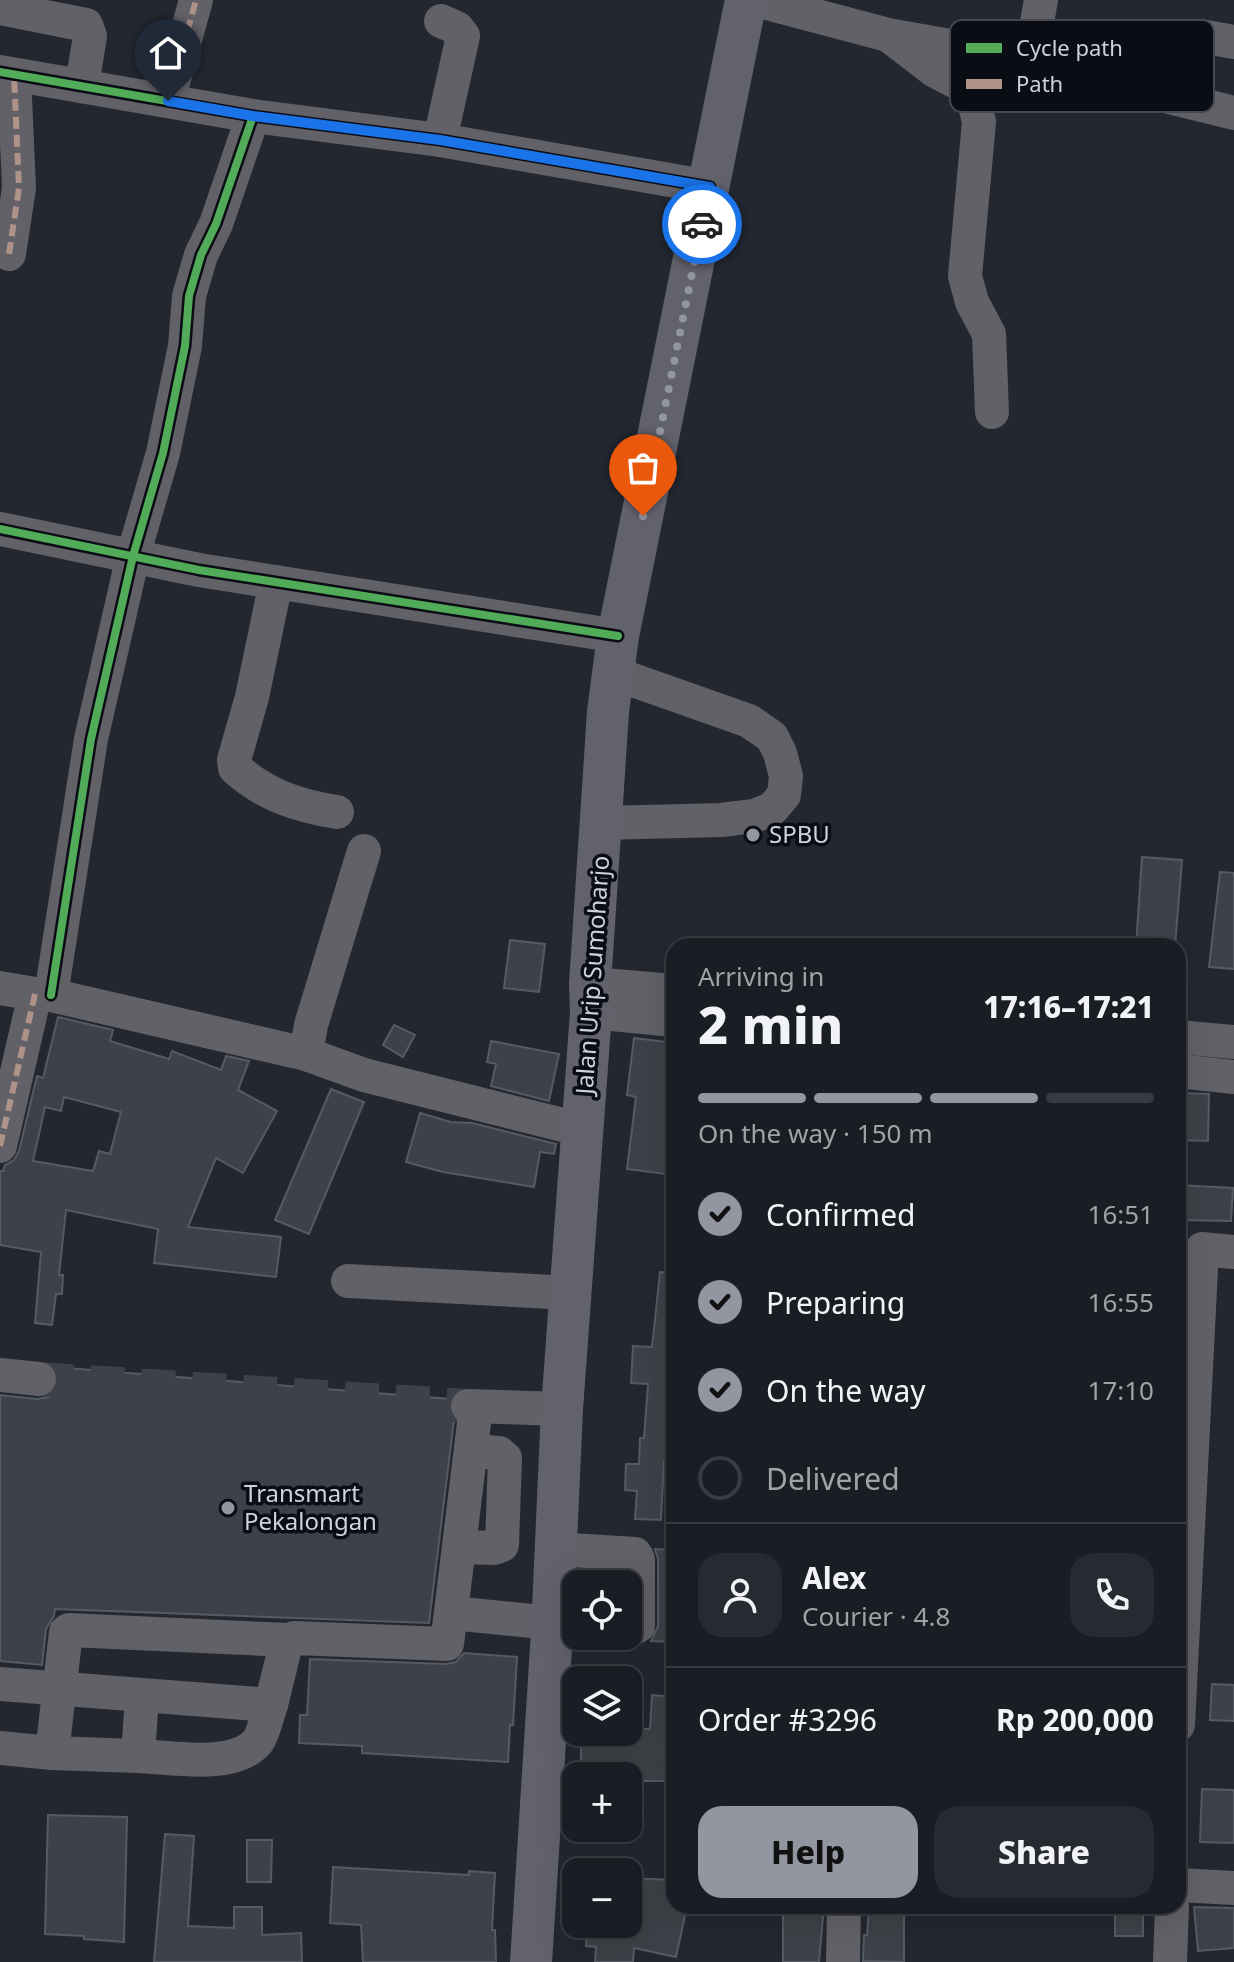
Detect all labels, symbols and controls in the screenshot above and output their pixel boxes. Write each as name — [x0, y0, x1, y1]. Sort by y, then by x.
pin — [134, 19, 202, 101]
legend — [950, 20, 1214, 112]
icon: home — [146, 31, 190, 75]
text: Cycle path — [1016, 32, 1123, 62]
text: Path — [1016, 68, 1063, 98]
courier — [662, 184, 742, 264]
icon: car — [680, 202, 724, 246]
pin — [609, 434, 677, 516]
icon: bag — [621, 446, 665, 490]
place label: SPBU — [769, 817, 830, 850]
marker: SPBU — [744, 826, 762, 844]
street label: Jalan Urip Sumoharjo — [567, 854, 616, 1097]
text: Arriving in — [698, 958, 824, 994]
text: 17:16–17:21 — [983, 986, 1154, 1027]
text: 2 min — [698, 988, 843, 1059]
text: On the way · 150 m — [698, 1115, 932, 1151]
icon: check — [698, 1192, 742, 1236]
text: Confirmed — [766, 1194, 916, 1235]
text: 16:51 — [1088, 1196, 1154, 1232]
icon: check — [698, 1280, 742, 1324]
text: Preparing — [766, 1282, 905, 1323]
text: 16:55 — [1088, 1284, 1154, 1320]
icon: check — [698, 1368, 742, 1412]
text: On the way — [766, 1370, 926, 1411]
text: 17:10 — [1088, 1372, 1154, 1408]
text: Delivered — [766, 1458, 900, 1499]
place label: Transmart Pekalongan — [244, 1476, 377, 1537]
marker: Transmart Pekalongan — [219, 1499, 237, 1517]
button: person — [698, 1553, 782, 1637]
button: phone — [1070, 1553, 1154, 1637]
text: Alex — [802, 1557, 866, 1598]
map controls — [562, 1570, 642, 1938]
button: locate — [562, 1570, 642, 1650]
text: Courier · 4.8 — [802, 1598, 950, 1634]
button: layers — [562, 1666, 642, 1746]
text: Order #3296 — [698, 1699, 877, 1740]
text: Rp 200,000 — [996, 1699, 1154, 1740]
button: + — [562, 1762, 642, 1842]
button: Help — [698, 1806, 918, 1898]
button: Share — [934, 1806, 1154, 1898]
button: − — [562, 1858, 642, 1938]

